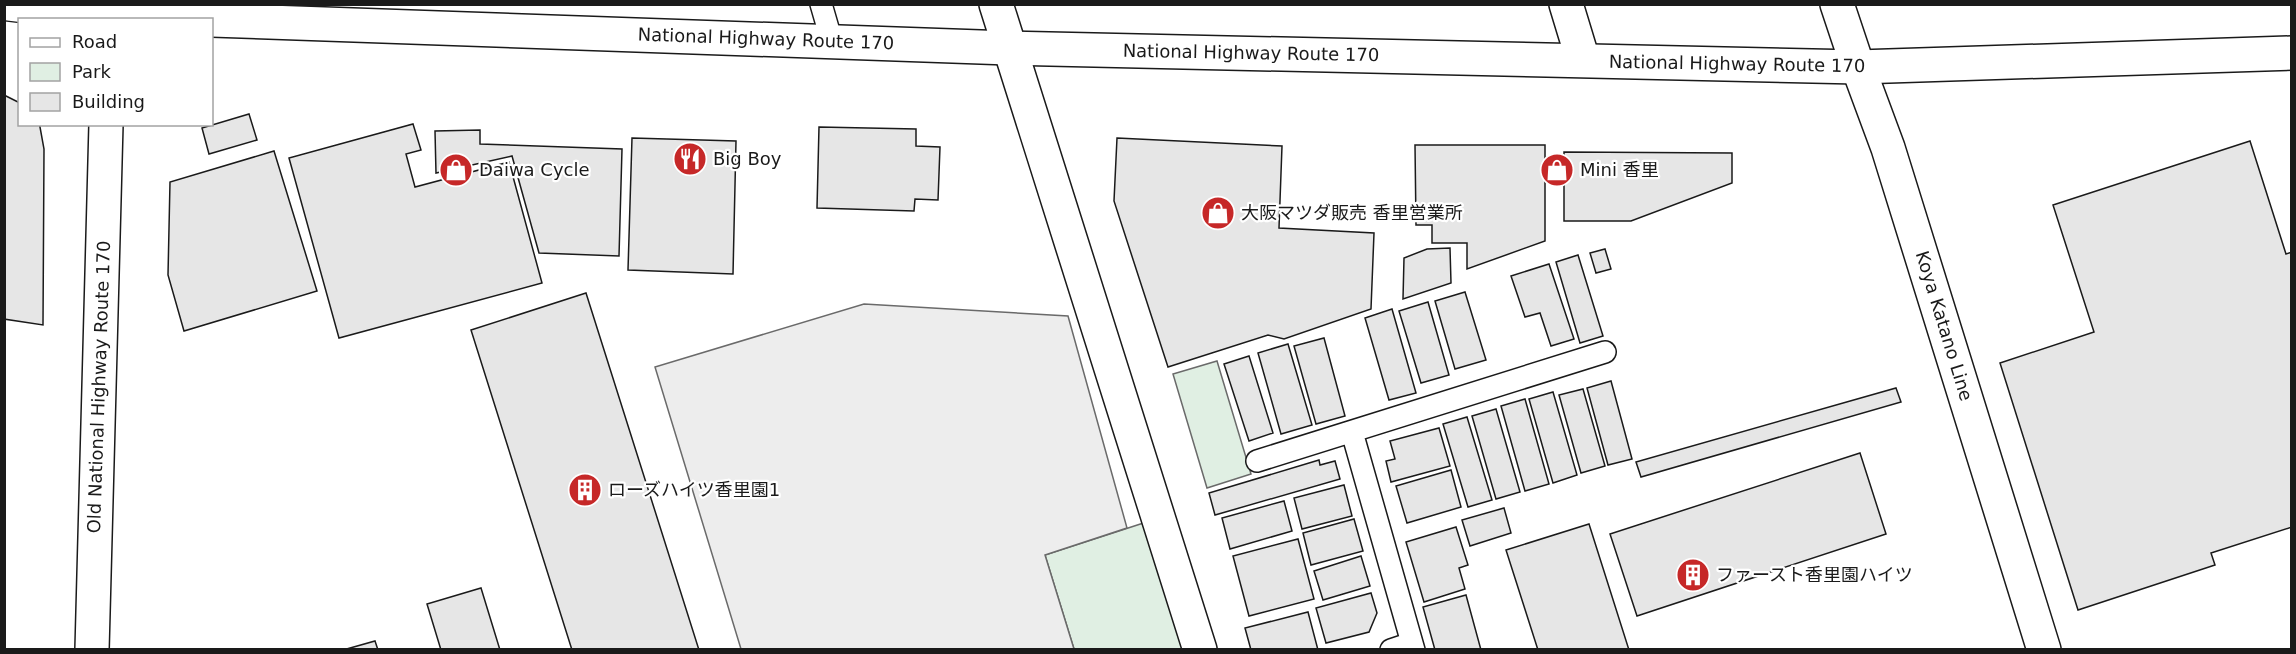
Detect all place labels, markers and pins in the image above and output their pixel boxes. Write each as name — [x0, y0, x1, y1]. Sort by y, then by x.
restaurant icon: Big Boy — [672, 141, 708, 177]
place label: Big Boy — [713, 148, 782, 169]
shop icon: Daiwa Cycle — [438, 152, 474, 188]
shop icon: Mini 香里 — [1539, 152, 1575, 188]
place label: Daiwa Cycle — [479, 159, 590, 180]
place label: Mini 香里 — [1580, 159, 1659, 180]
shop icon: 大阪マツダ販売 香里営業所 — [1200, 195, 1236, 231]
place label: 大阪マツダ販売 香里営業所 — [1241, 202, 1463, 223]
building icon: ローズハイツ香里園1 — [567, 472, 603, 508]
place label: ローズハイツ香里園1 — [608, 479, 780, 500]
building icon: ファースト香里園ハイツ — [1675, 557, 1711, 593]
place label: ファースト香里園ハイツ — [1716, 564, 1913, 585]

